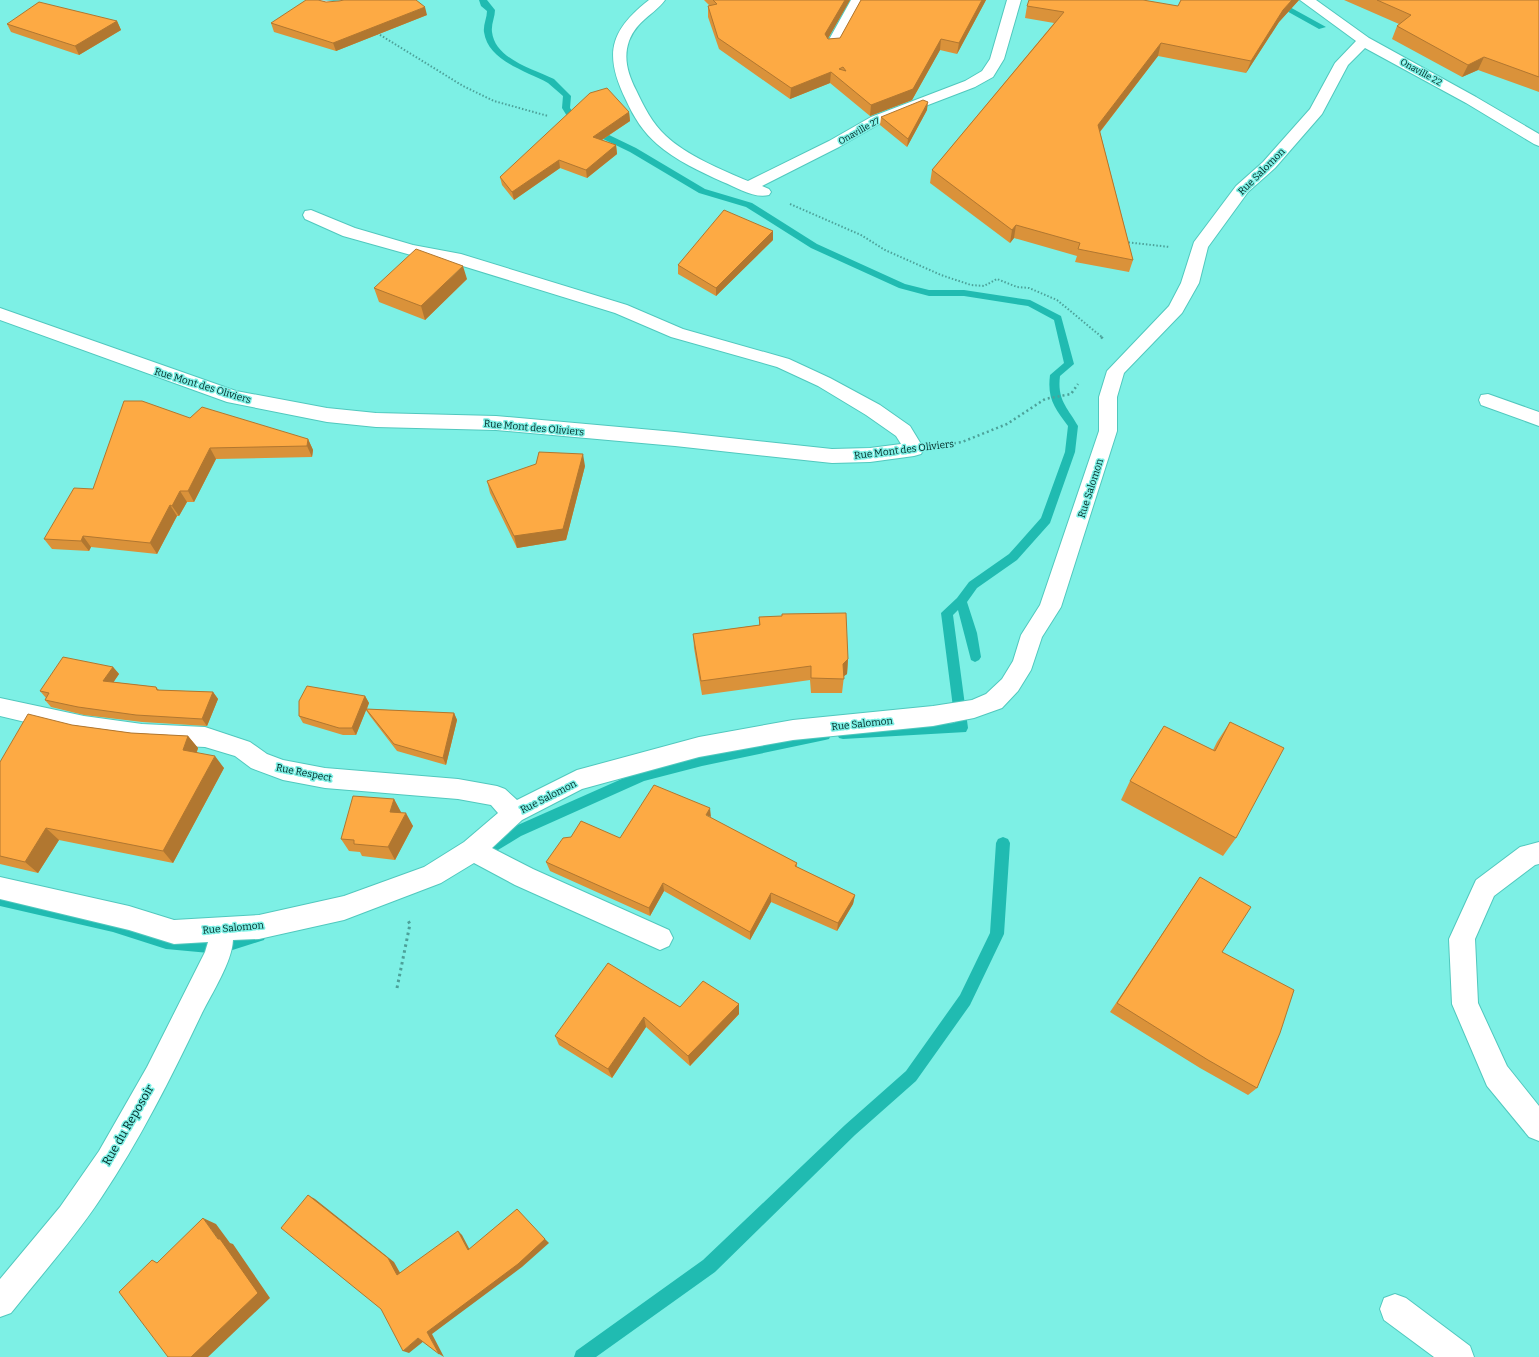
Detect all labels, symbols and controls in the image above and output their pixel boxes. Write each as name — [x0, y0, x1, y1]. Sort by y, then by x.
street label: Onaville 22 — [1398, 56, 1444, 88]
street label: Onaville 27 — [837, 115, 882, 146]
street label: Rue Salomon — [1236, 145, 1288, 198]
street label: Rue Mont des Oliviers — [153, 366, 253, 406]
street label: Rue Mont des Oliviers — [483, 418, 585, 438]
street label: Rue Mont des Oliviers — [854, 438, 955, 462]
street label: Rue Salomon — [1076, 457, 1106, 519]
street label: Rue Salomon — [831, 715, 894, 733]
street label: Rue Respect — [275, 762, 333, 784]
street label: Rue Salomon — [518, 777, 579, 816]
street label: Rue Salomon — [202, 919, 265, 937]
street label: Rue du Reposoir — [99, 1082, 157, 1168]

